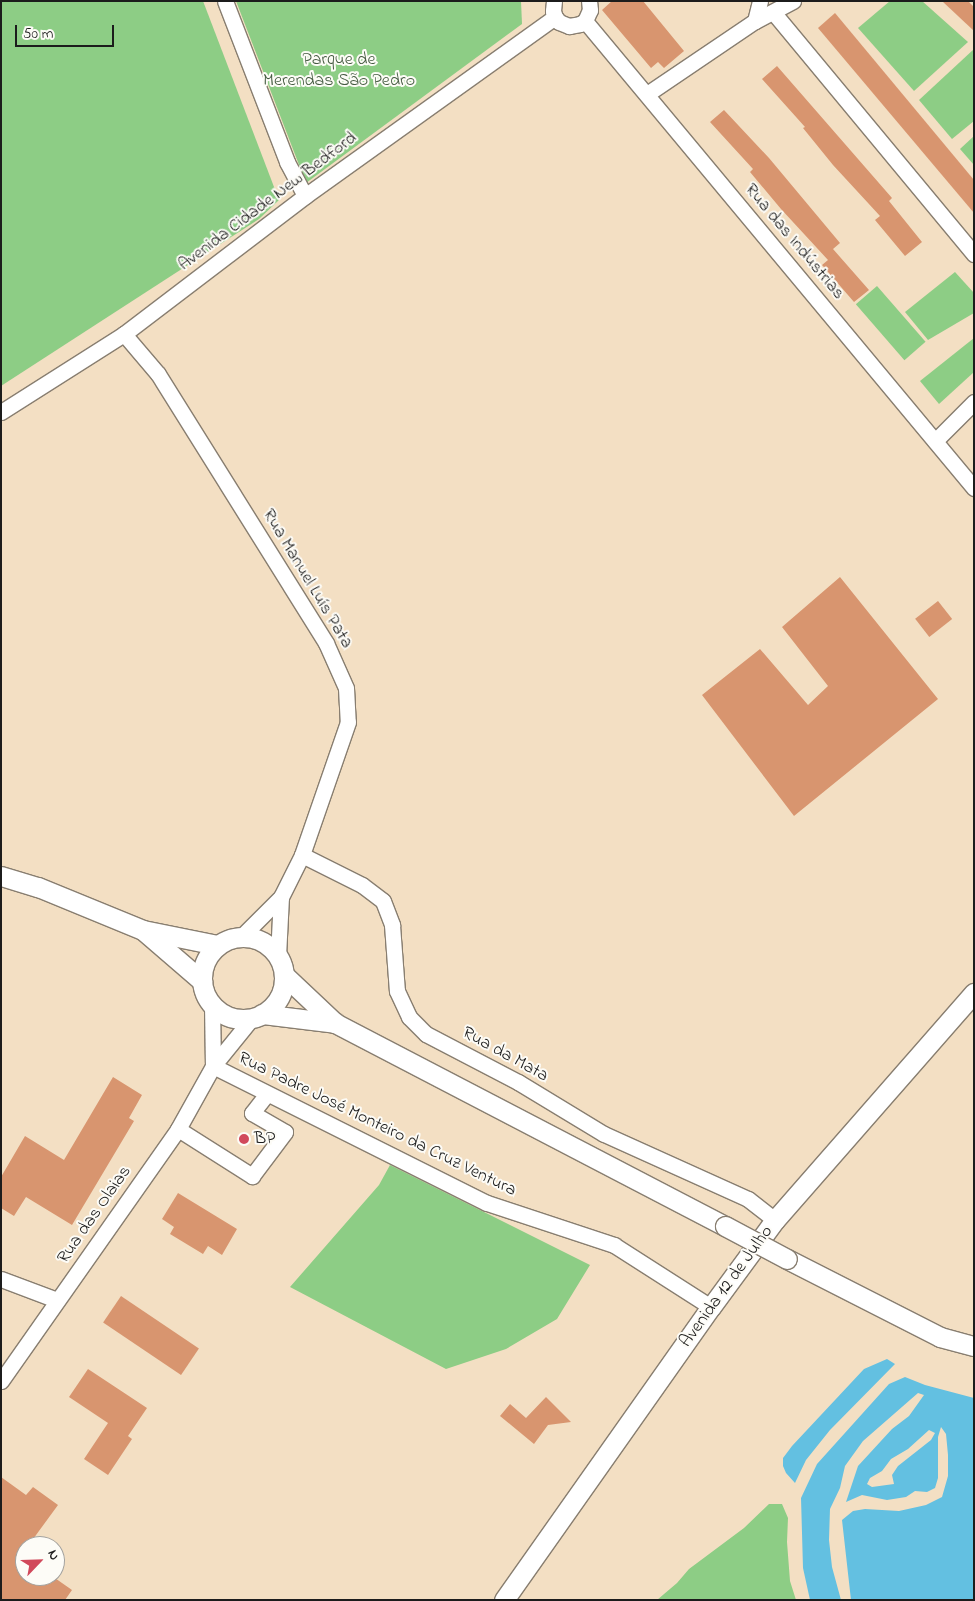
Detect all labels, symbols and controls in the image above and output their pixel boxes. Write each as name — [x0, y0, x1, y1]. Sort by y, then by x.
scale bar — [18, 15, 116, 47]
text: 50 m — [23, 23, 53, 45]
park label: Parque de Merendas São Pedro — [263, 50, 415, 92]
street label: Avenida Cidade New Bedford — [175, 128, 361, 276]
street label: Rua das Indústrias — [739, 180, 849, 304]
street label: Rua Manuel Luís Pata — [257, 506, 357, 652]
street label: Rua da Mata — [458, 1022, 552, 1088]
street label: Rua Padre José Monteiro da Cruz Ventura — [234, 1048, 520, 1202]
place label: BP — [254, 1128, 275, 1150]
marker: BP — [238, 1133, 250, 1145]
street label: Rua das Olaias — [53, 1162, 137, 1268]
street label: Avenida 12 de Julho — [676, 1222, 778, 1352]
north arrow — [15, 1536, 65, 1586]
text: N — [42, 1547, 65, 1564]

